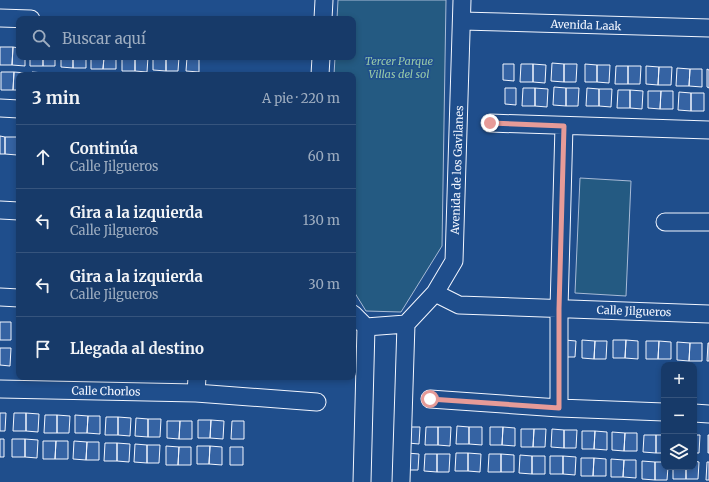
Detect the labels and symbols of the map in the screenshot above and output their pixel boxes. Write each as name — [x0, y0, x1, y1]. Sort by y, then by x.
street label: Avenida Laak — [549, 17, 622, 33]
park label: Tercer Parque Villas del sol — [365, 54, 434, 81]
street label: Avenida de los Gavilanes — [448, 105, 466, 236]
route end — [481, 114, 499, 132]
street label: Calle Jilgueros — [596, 303, 672, 319]
street label: Calle Chorlos — [71, 383, 141, 399]
route start — [421, 390, 439, 408]

